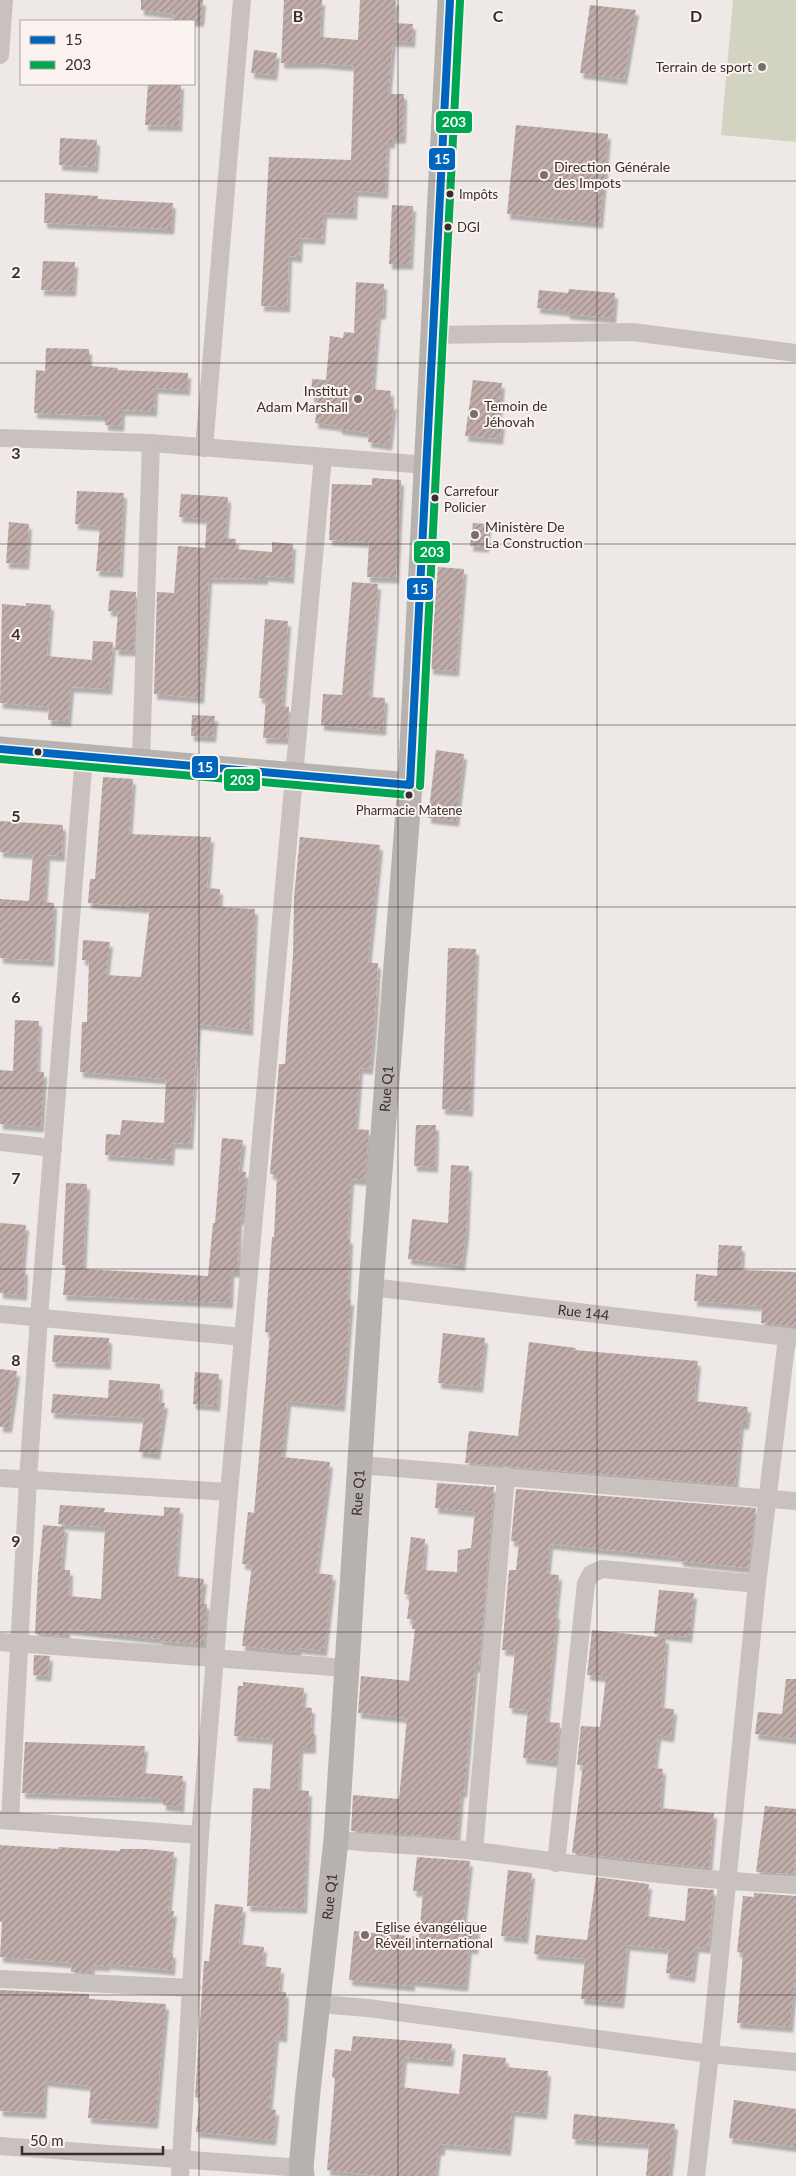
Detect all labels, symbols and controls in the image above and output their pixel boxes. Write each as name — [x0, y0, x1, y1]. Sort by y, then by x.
text: B — [293, 6, 303, 25]
text: C — [493, 6, 504, 25]
text: D — [690, 6, 702, 25]
legend — [20, 20, 195, 85]
text: 15 — [65, 30, 82, 48]
text: 203 — [65, 55, 91, 73]
place label: Terrain de sport — [655, 58, 752, 75]
marker: Terrain de sport — [756, 61, 768, 73]
line badge: 203 — [435, 110, 473, 134]
text: 203 — [442, 113, 466, 130]
line badge: 15 — [428, 147, 456, 171]
text: 15 — [434, 150, 450, 167]
place label: Direction Générale des Impots — [554, 158, 670, 191]
marker: Direction Générale des Impots — [538, 169, 550, 181]
place label: Impôts — [459, 186, 498, 202]
marker: Impôts — [445, 189, 455, 199]
place label: DGI — [457, 219, 480, 235]
marker: DGI — [443, 222, 453, 232]
text: 2 — [11, 262, 21, 281]
place label: Institut Adam Marshall — [257, 382, 348, 415]
marker: Institut Adam Marshall — [352, 393, 364, 405]
place label: Temoin de Jéhovah — [484, 397, 547, 430]
marker: Temoin de Jéhovah — [468, 408, 480, 420]
text: 3 — [11, 443, 21, 462]
place label: Carrefour Policier — [444, 483, 499, 515]
marker: Carrefour Policier — [430, 493, 440, 503]
place label: Ministère De La Construction — [485, 518, 583, 551]
marker: Ministère De La Construction — [469, 529, 481, 541]
line badge: 203 — [413, 540, 451, 564]
text: 203 — [420, 543, 444, 560]
line badge: 15 — [406, 577, 434, 601]
text: 15 — [412, 580, 428, 597]
text: 4 — [11, 624, 21, 643]
unlabelled marker — [33, 747, 43, 757]
line badge: 15 — [191, 755, 219, 779]
text: 15 — [197, 758, 213, 775]
line badge: 203 — [223, 768, 261, 792]
text: 203 — [230, 771, 254, 788]
marker: Pharmacie Matene — [404, 790, 414, 800]
place label: Pharmacie Matene — [356, 802, 463, 818]
text: 5 — [11, 806, 21, 825]
text: 6 — [11, 987, 21, 1006]
street label: Rue Q1 — [376, 1065, 396, 1113]
text: 7 — [11, 1168, 21, 1187]
street label: Rue 144 — [557, 1300, 610, 1324]
text: 8 — [11, 1350, 21, 1369]
street label: Rue Q1 — [348, 1469, 367, 1516]
text: 9 — [11, 1531, 21, 1550]
street label: Rue Q1 — [318, 1872, 340, 1921]
place label: Eglise évangélique Réveil international — [375, 1918, 493, 1951]
marker: Eglise évangélique Réveil international — [359, 1929, 371, 1941]
scale bar — [22, 2124, 164, 2156]
text: 50 m — [30, 2131, 64, 2149]

